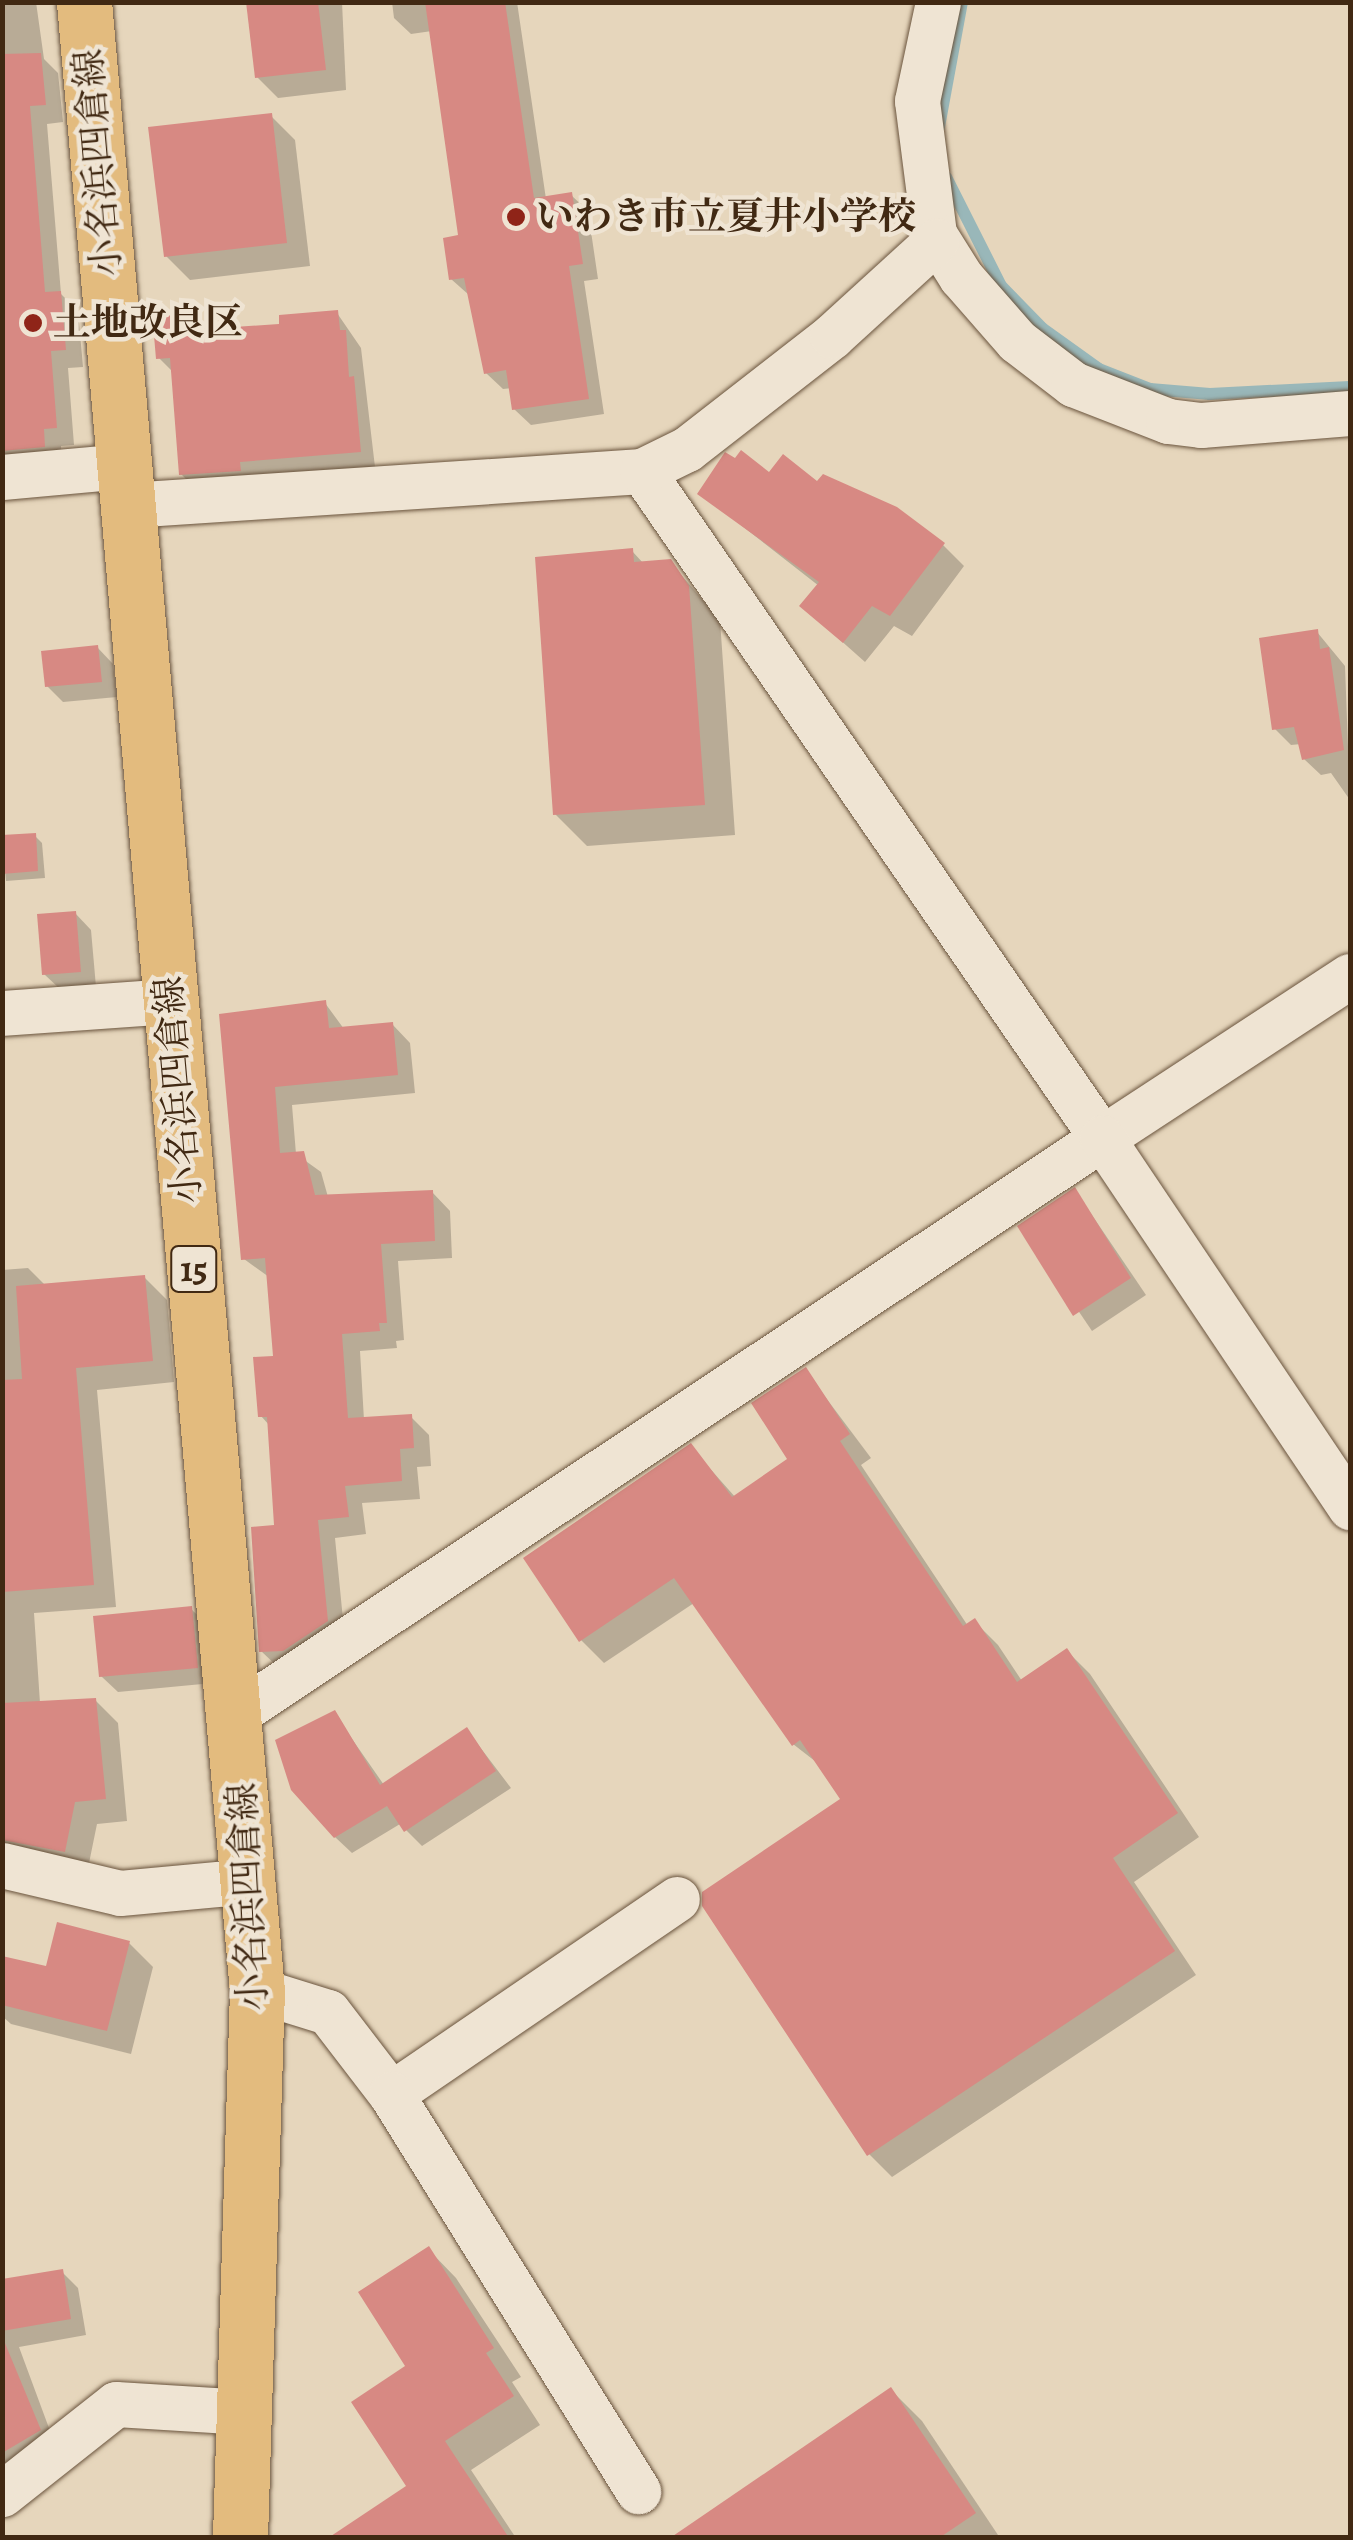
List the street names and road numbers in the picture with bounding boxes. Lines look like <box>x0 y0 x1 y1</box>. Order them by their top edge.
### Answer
street label: 小名浜四倉線 <box>65 47 131 279</box>
street label: 小名浜四倉線 <box>145 974 211 1206</box>
road number: 15 <box>169 1239 219 1299</box>
street label: 小名浜四倉線 <box>219 1782 277 2012</box>

